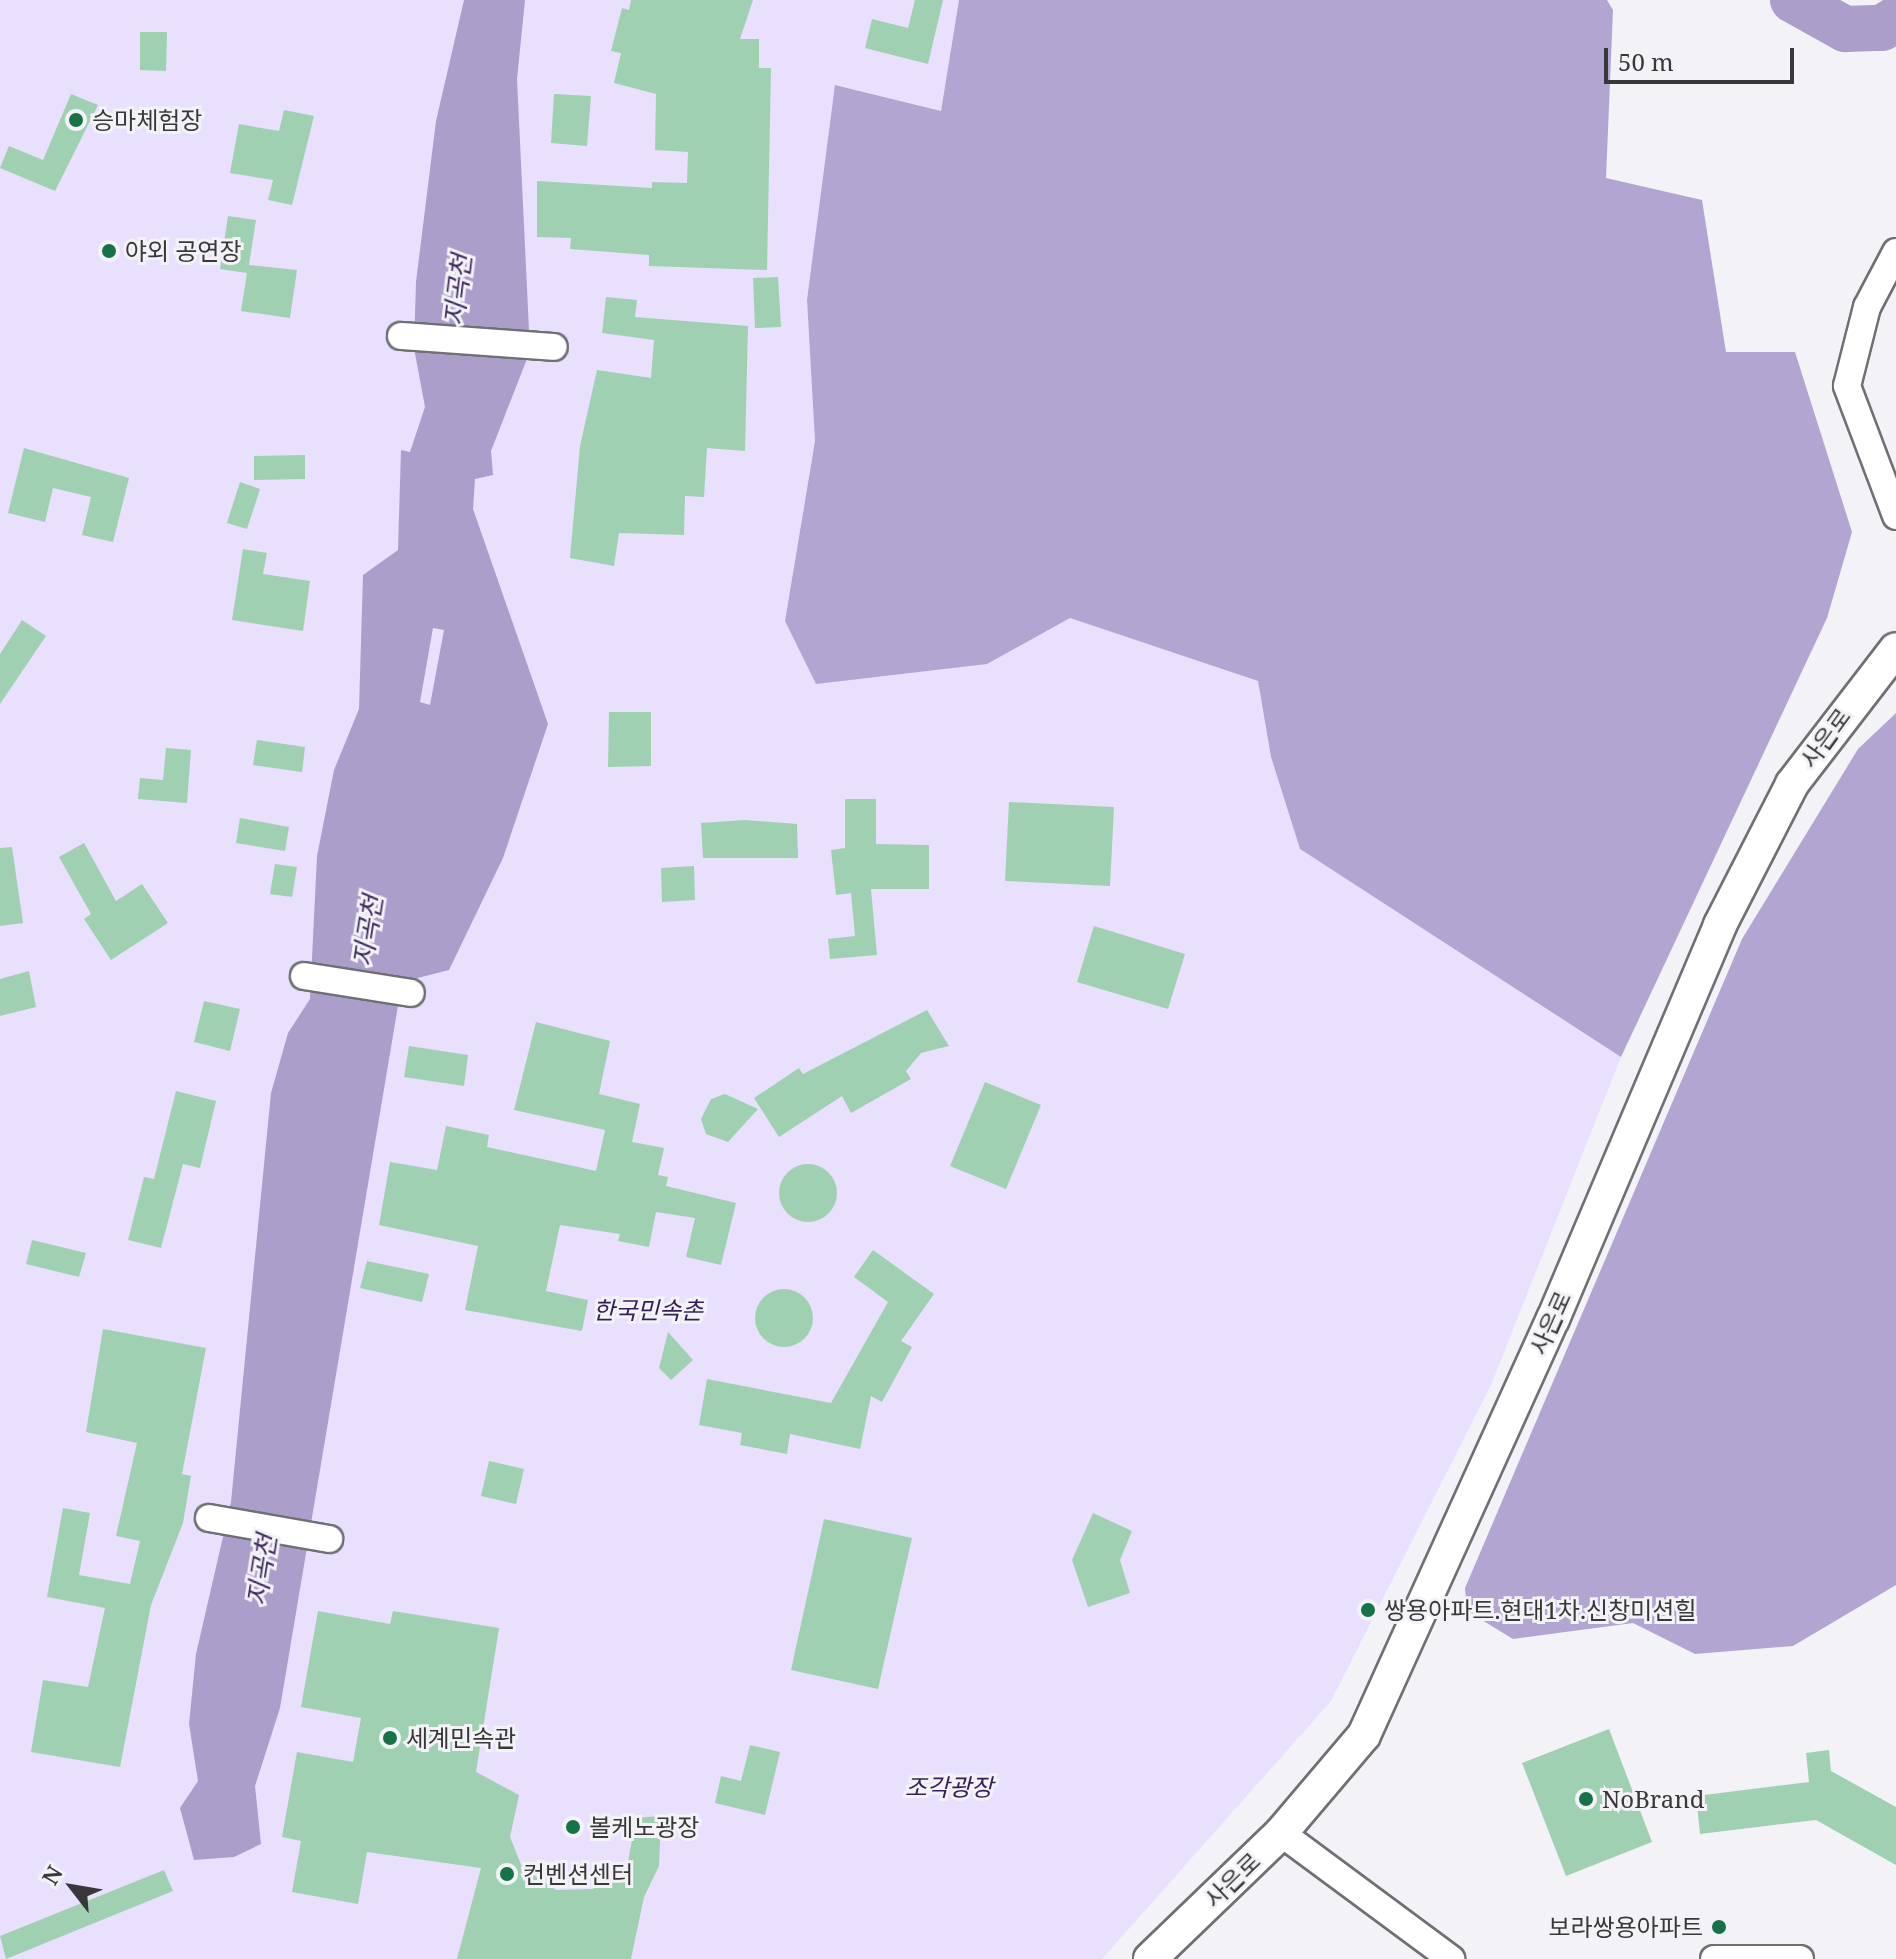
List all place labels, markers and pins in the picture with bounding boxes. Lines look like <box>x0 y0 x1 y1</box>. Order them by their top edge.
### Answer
place label: 승마체험장 <box>92 106 202 134</box>
marker: 승마체험장 <box>67 111 85 129</box>
place label: 야외 공연장 <box>125 237 242 265</box>
marker: 야외 공연장 <box>100 242 118 260</box>
place label: 쌍용아파트.현대1차.신창미션힐 <box>1384 1596 1696 1624</box>
marker: 쌍용아파트.현대1차.신창미션힐 <box>1359 1601 1377 1619</box>
place label: 세계민속관 <box>406 1724 516 1752</box>
marker: 세계민속관 <box>381 1729 399 1747</box>
place label: NoBrand <box>1602 1785 1704 1813</box>
marker: NoBrand <box>1577 1790 1595 1808</box>
place label: 볼케노광장 <box>589 1813 699 1841</box>
marker: 볼케노광장 <box>564 1818 582 1836</box>
place label: 컨벤션센터 <box>523 1860 633 1888</box>
marker: 컨벤션센터 <box>498 1865 516 1883</box>
place label: 보라쌍용아파트 <box>1548 1913 1703 1941</box>
marker: 보라쌍용아파트 <box>1710 1918 1728 1936</box>

